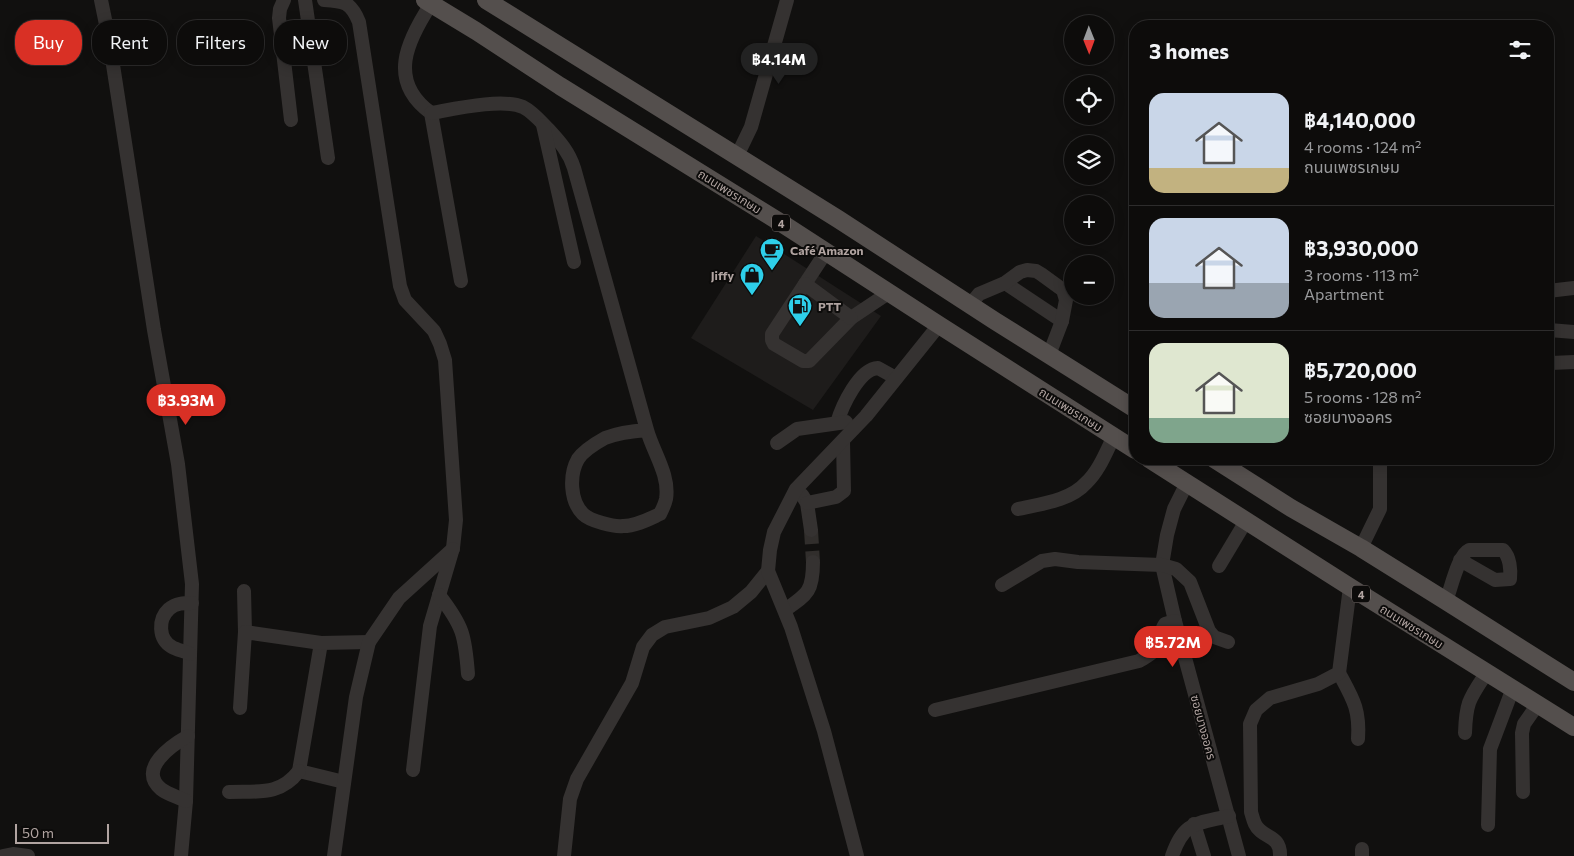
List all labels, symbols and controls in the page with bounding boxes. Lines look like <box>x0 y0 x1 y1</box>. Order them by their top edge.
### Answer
north arrow <box>1064 15 1114 65</box>
map controls <box>1064 15 1114 305</box>
chip: Buy <box>15 20 82 65</box>
chip: Rent <box>92 20 167 65</box>
chip: Filters <box>177 20 264 65</box>
chip: New <box>274 20 347 65</box>
icon: filters <box>1506 36 1534 64</box>
text: 3 homes <box>1149 38 1229 63</box>
pin: ฿4.14M <box>738 42 820 85</box>
text: ฿4.14M <box>752 49 806 68</box>
button: locate <box>1064 75 1114 125</box>
text: ฿4,140,000 <box>1304 107 1416 132</box>
icon: home <box>1189 113 1249 173</box>
button: layers <box>1064 135 1114 185</box>
text: 4 rooms · 124 m² <box>1304 137 1422 156</box>
text: ถนนเพชรเกษม <box>1304 157 1400 176</box>
street label: ถนนเพชรเกษม <box>696 166 764 216</box>
button: + <box>1064 195 1114 245</box>
road number: 4 <box>772 214 790 232</box>
text: ฿3,930,000 <box>1304 235 1419 260</box>
cafe icon: Café Amazon <box>759 237 785 271</box>
icon: home <box>1189 238 1249 298</box>
place label: Café Amazon <box>790 243 864 257</box>
button: − <box>1064 255 1114 305</box>
shop icon: Jiffy <box>739 262 765 296</box>
text: 3 rooms · 113 m² <box>1304 265 1419 284</box>
place label: Jiffy <box>711 268 734 283</box>
text: Apartment <box>1304 284 1384 303</box>
fuel station icon: PTT <box>787 293 813 327</box>
place label: PTT <box>818 299 842 313</box>
text: ฿5,720,000 <box>1304 357 1417 382</box>
icon: home <box>1189 363 1249 423</box>
pin: ฿3.93M <box>145 384 227 426</box>
street label: ถนนเพชรเกษม <box>1037 384 1105 434</box>
text: 5 rooms · 128 m² <box>1304 387 1421 406</box>
text: ฿3.93M <box>158 390 214 409</box>
text: ซอยบางออคร <box>1304 407 1392 426</box>
road number: 4 <box>1352 586 1370 602</box>
street label: ถนนเพชรเกษม <box>1378 601 1446 651</box>
pin: ฿5.72M <box>1132 626 1214 668</box>
text: ฿5.72M <box>1145 632 1201 651</box>
street label: ซอยบางออคร <box>1189 693 1219 761</box>
scale bar <box>15 821 109 844</box>
text: 50 m <box>22 824 54 841</box>

